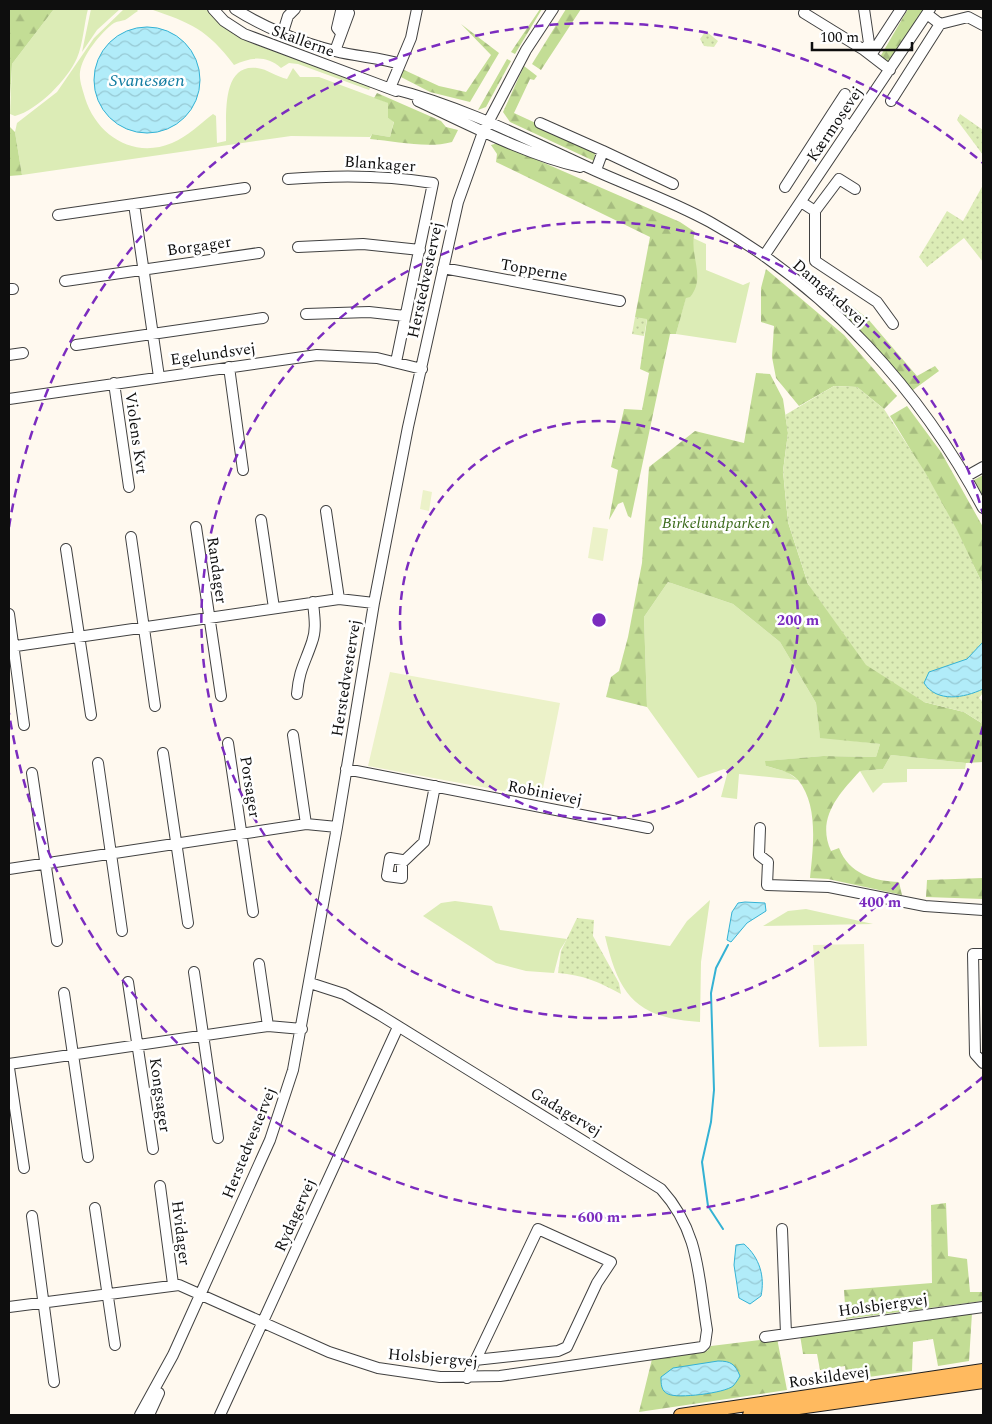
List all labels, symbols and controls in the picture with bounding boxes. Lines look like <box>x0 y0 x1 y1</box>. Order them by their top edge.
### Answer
street label: Skallerne <box>268 19 338 63</box>
scale bar <box>812 20 912 52</box>
text: 100 m <box>820 26 859 49</box>
water label: Svanesøen <box>109 67 185 94</box>
street label: Kærmosevej <box>801 81 869 167</box>
street label: Blankager <box>344 150 416 178</box>
street label: Herstedvestervej <box>401 220 449 340</box>
street label: Borgager <box>165 230 233 262</box>
street label: Topperne <box>498 252 570 288</box>
street label: Damgårdsvej <box>787 253 873 333</box>
street label: Egelundsvej <box>169 336 257 372</box>
street label: Violens Kvt <box>118 390 154 476</box>
park label: Birkelundparken <box>662 511 771 535</box>
street label: Randager <box>200 535 234 605</box>
text: 200 m <box>777 609 820 632</box>
centre of rings <box>590 611 608 629</box>
street label: Herstedvestervej <box>325 618 367 738</box>
street label: Porsager <box>233 754 267 820</box>
street label: Robinievej <box>506 774 584 812</box>
text: 400 m <box>859 891 902 914</box>
street label: Kongsager <box>143 1056 177 1134</box>
street label: Gadagervej <box>526 1081 606 1143</box>
street label: Herstedvestervej <box>216 1084 282 1202</box>
street label: Rydagervej <box>268 1174 322 1256</box>
street label: Hvidager <box>165 1199 197 1267</box>
text: 600 m <box>578 1206 621 1229</box>
street label: Holsbjergvej <box>837 1287 929 1323</box>
street label: Holsbjergvej <box>387 1342 479 1374</box>
street label: Roskildevej <box>787 1359 871 1395</box>

